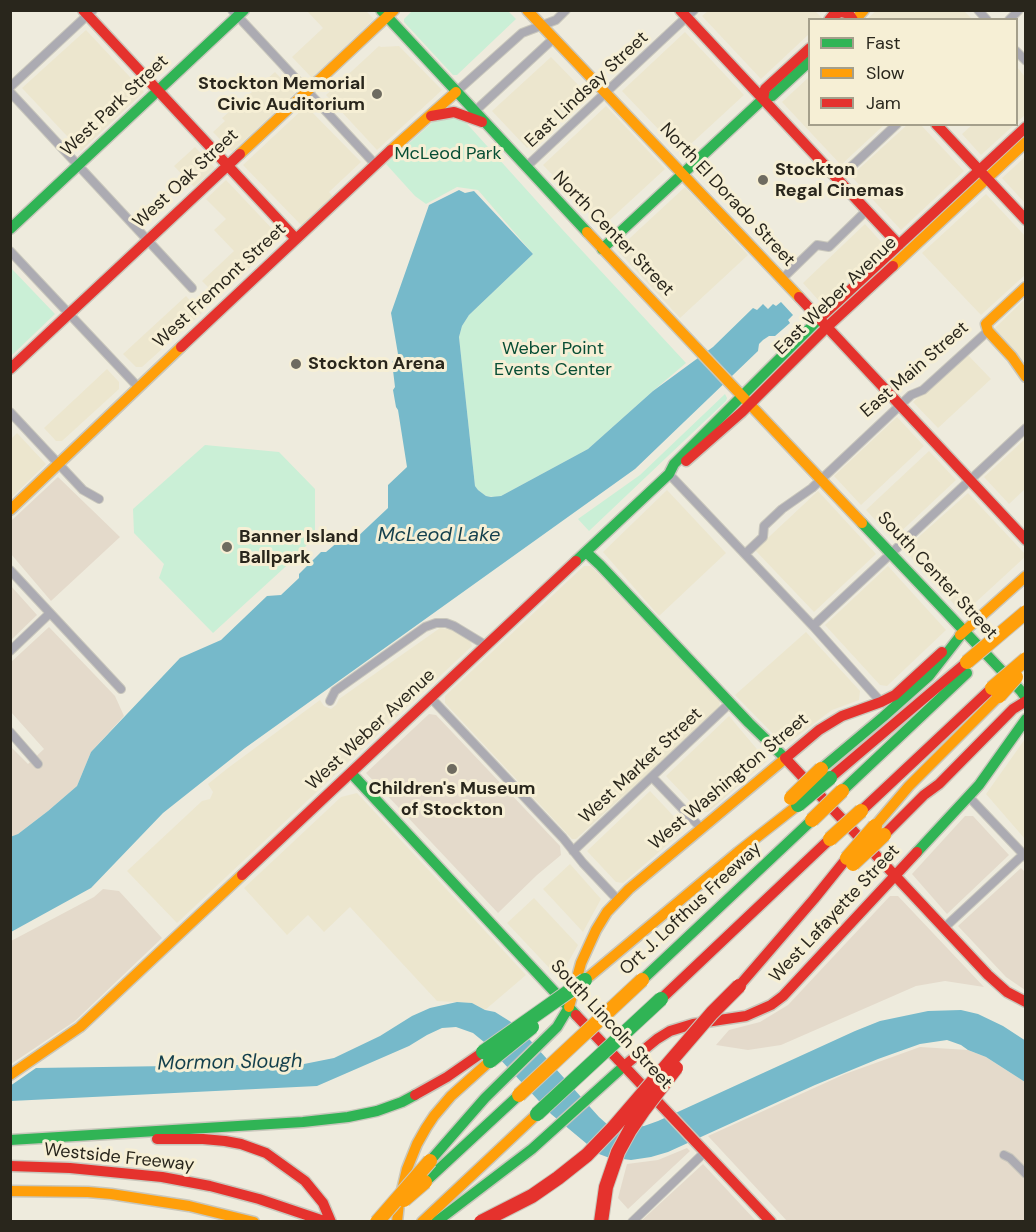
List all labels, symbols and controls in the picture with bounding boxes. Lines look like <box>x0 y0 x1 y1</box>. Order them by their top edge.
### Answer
legend <box>808 18 1018 126</box>
street label: East Lindsay Street <box>521 27 653 153</box>
text: Fast <box>866 31 901 55</box>
street label: West Park Street <box>57 51 173 161</box>
text: Slow <box>866 61 905 85</box>
place label: Stockton Memorial Civic Auditorium <box>198 73 365 116</box>
marker: Stockton Memorial Civic Auditorium <box>370 87 384 101</box>
text: Jam <box>866 91 901 115</box>
street label: North El Dorado Street <box>655 119 799 271</box>
street label: West Oak Street <box>129 125 243 233</box>
park label: McLeod Park <box>394 143 502 165</box>
place label: Stockton Regal Cinemas <box>775 159 904 201</box>
street label: North Center Street <box>548 167 678 301</box>
marker: Stockton Regal Cinemas <box>756 173 770 187</box>
street label: West Fremont Street <box>149 219 291 353</box>
street label: East Weber Avenue <box>770 232 902 360</box>
street label: East Main Street <box>857 317 973 423</box>
park label: Weber Point Events Center <box>494 338 612 380</box>
place label: Stockton Arena <box>308 353 445 375</box>
marker: Stockton Arena <box>289 357 303 371</box>
street label: South Center Street <box>872 508 1002 644</box>
water label: McLeod Lake <box>378 524 500 548</box>
place label: Banner Island Ballpark <box>239 526 358 568</box>
marker: Banner Island Ballpark <box>220 540 234 554</box>
street label: West Weber Avenue <box>302 665 440 795</box>
street label: West Market Street <box>575 704 707 828</box>
street label: West Washington Street <box>645 709 813 855</box>
marker: Children's Museum of Stockton <box>445 762 459 776</box>
place label: Children's Museum of Stockton <box>368 778 536 820</box>
street label: Ort J. Lofthus Freeway <box>616 838 766 980</box>
street label: West Lafayette Street <box>765 841 905 987</box>
street label: South Lincoln Street <box>546 956 676 1094</box>
water label: Mormon Slough <box>157 1050 303 1076</box>
street label: Westside Freeway <box>43 1139 195 1177</box>

